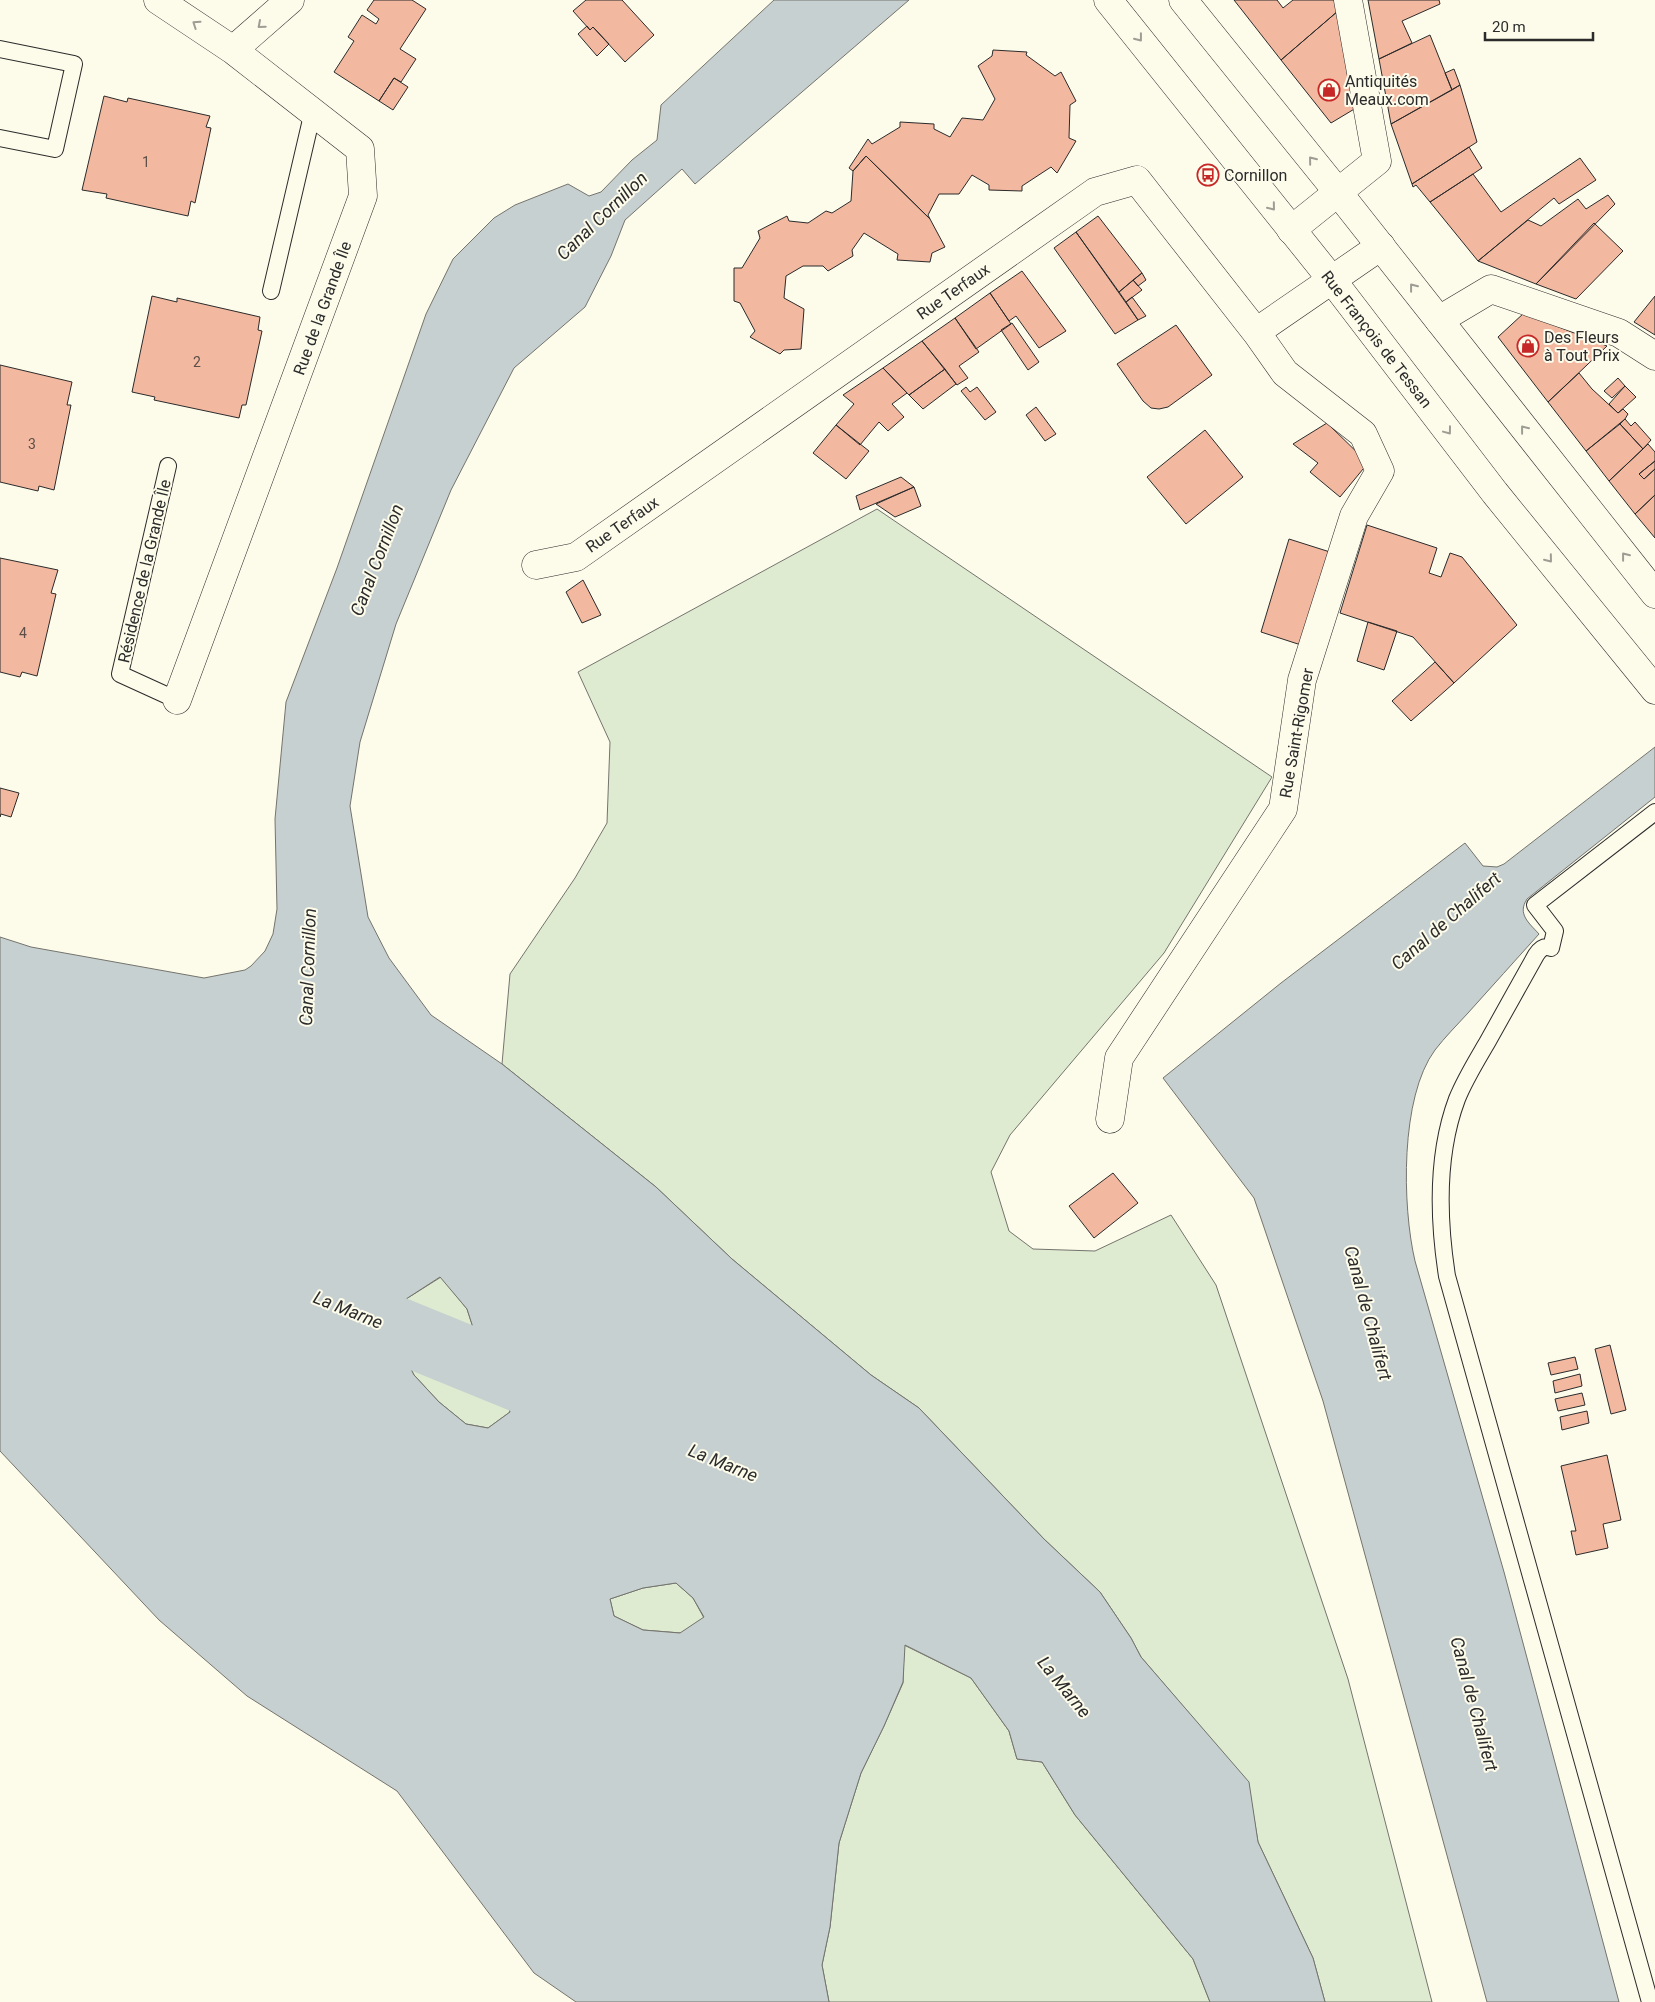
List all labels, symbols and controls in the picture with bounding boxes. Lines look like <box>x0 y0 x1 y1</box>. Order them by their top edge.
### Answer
scale bar <box>1485 10 1592 42</box>
text: 20 m <box>1492 18 1526 36</box>
one-way arrow <box>258 19 267 28</box>
one-way arrow <box>192 21 202 30</box>
one-way arrow <box>1133 32 1141 41</box>
place label: Antiquités Meaux.com <box>1345 72 1429 109</box>
shop icon: Antiquités Meaux.com <box>1317 78 1341 102</box>
house number: 1 <box>142 154 150 170</box>
one-way arrow <box>1309 157 1317 166</box>
bus stop icon: Cornillon <box>1196 163 1220 187</box>
place label: Cornillon <box>1224 166 1287 185</box>
water label: Canal Cornillon <box>552 167 651 264</box>
one-way arrow <box>1267 201 1276 210</box>
street label: Rue de la Grande Île <box>289 239 355 378</box>
street label: Rue Terfaux <box>913 259 993 323</box>
street label: Rue François de Tessan <box>1317 267 1436 412</box>
one-way arrow <box>1410 284 1418 293</box>
place label: Des Fleurs à Tout Prix <box>1544 328 1620 365</box>
shop icon: Des Fleurs à Tout Prix <box>1516 334 1540 358</box>
house number: 2 <box>193 354 201 370</box>
one-way arrow <box>1442 425 1451 435</box>
one-way arrow <box>1521 425 1530 434</box>
house number: 3 <box>28 436 36 452</box>
street label: Résidence de la Grande Île <box>114 478 175 665</box>
street label: Rue Terfaux <box>582 492 662 556</box>
water label: Canal Cornillon <box>346 501 407 619</box>
one-way arrow <box>1543 553 1552 562</box>
one-way arrow <box>1622 553 1630 562</box>
house number: 4 <box>19 625 27 641</box>
street label: Rue Saint-Rigomer <box>1276 666 1317 799</box>
water label: Canal de Chalifert <box>1387 867 1505 974</box>
water label: Canal Cornillon <box>295 908 320 1026</box>
water label: Canal de Chalifert <box>1340 1243 1397 1383</box>
water label: La Marne <box>310 1286 386 1333</box>
water label: La Marne <box>685 1439 761 1486</box>
water label: Canal de Chalifert <box>1446 1634 1503 1774</box>
water label: La Marne <box>1033 1652 1095 1722</box>

